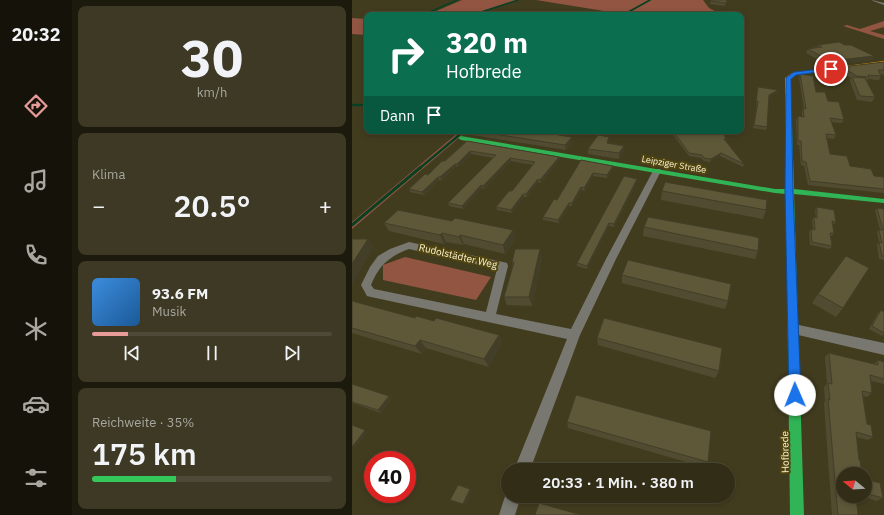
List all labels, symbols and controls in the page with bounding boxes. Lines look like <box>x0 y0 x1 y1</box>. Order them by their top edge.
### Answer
text: 20:32 <box>11 23 61 46</box>
text: 30 <box>181 24 243 91</box>
text: 320 m <box>446 24 528 61</box>
icon: right <box>380 28 432 80</box>
pin <box>814 52 848 86</box>
icon: arrive <box>820 58 842 80</box>
text: Hofbrede <box>446 60 522 83</box>
text: km/h <box>197 84 227 101</box>
icon: directions <box>22 92 50 120</box>
icon: arrive <box>423 104 445 126</box>
text: Dann <box>380 106 415 125</box>
street label: Leipziger Straße <box>641 153 707 175</box>
text: Klima <box>92 166 125 183</box>
icon: music <box>22 167 50 195</box>
text: 20.5° <box>173 186 251 225</box>
text: − <box>92 191 105 220</box>
text: + <box>319 191 332 220</box>
icon: phone <box>22 241 50 269</box>
street label: Rudolstädter Weg <box>417 241 499 272</box>
text: 93.6 FM <box>152 284 208 303</box>
text: Musik <box>152 303 186 320</box>
icon: climate <box>22 315 50 343</box>
icon: previous <box>121 342 143 364</box>
icon: pause <box>201 342 223 364</box>
icon: next <box>281 342 303 364</box>
position arrow <box>774 374 816 416</box>
icon: car <box>22 390 50 418</box>
text: Reichweite · 35% <box>92 414 194 431</box>
street label: Hofbrede <box>778 430 792 473</box>
text: 175 km <box>92 434 197 473</box>
speed limit sign: 40 <box>364 451 416 503</box>
icon: filters <box>22 464 50 492</box>
north arrow <box>836 467 872 503</box>
map controls <box>836 467 872 503</box>
text: 20:33 · 1 Min. · 380 m <box>542 473 694 492</box>

